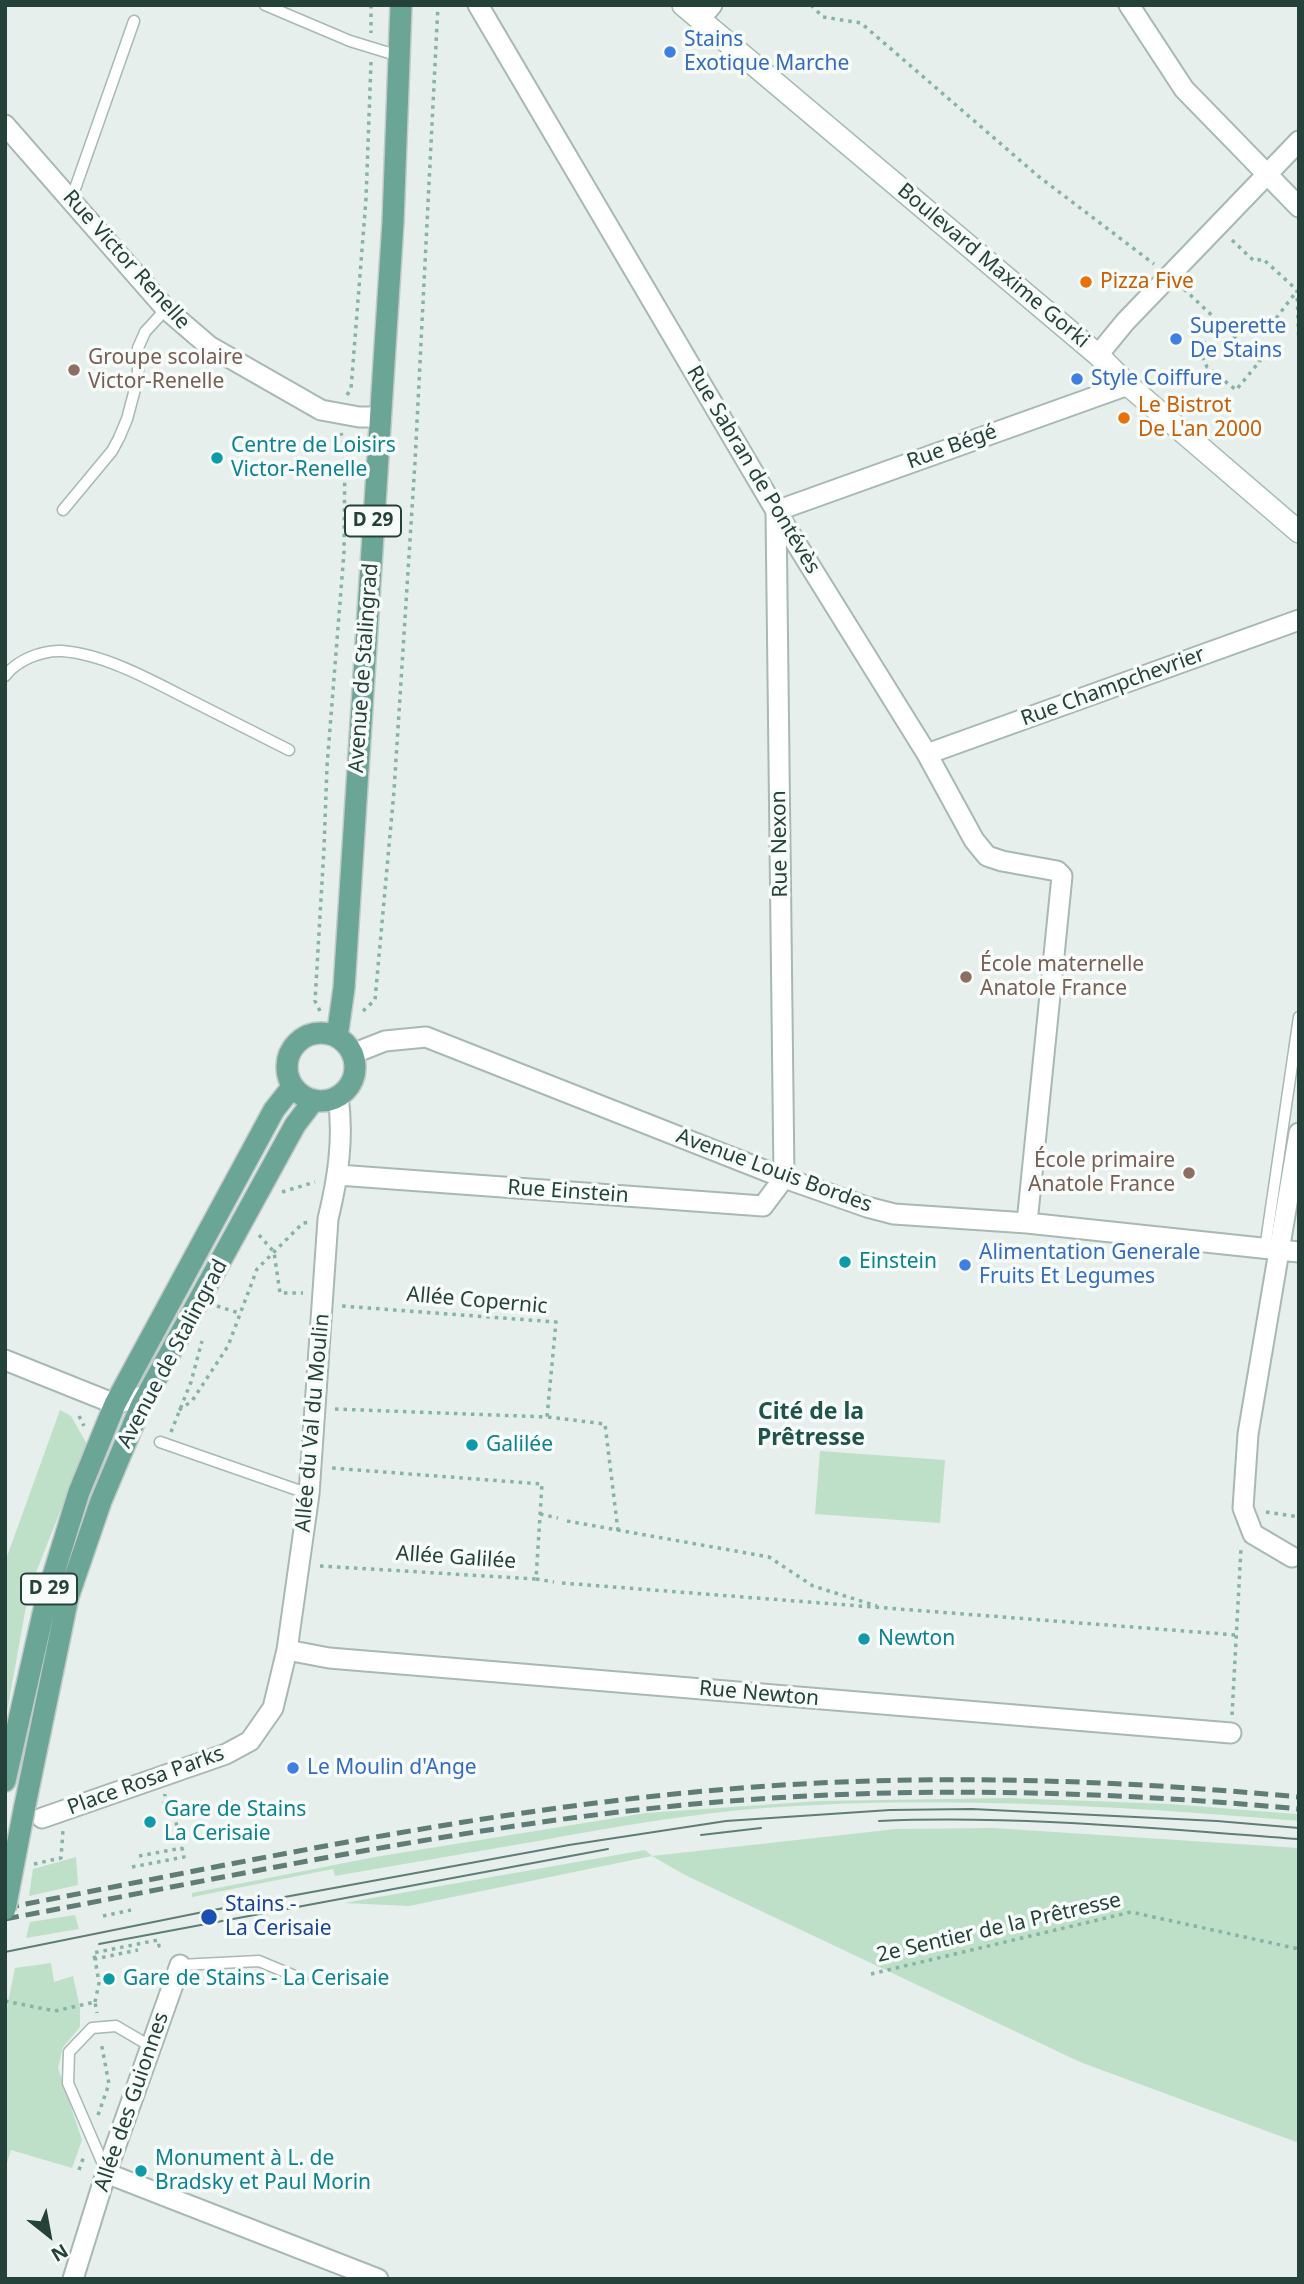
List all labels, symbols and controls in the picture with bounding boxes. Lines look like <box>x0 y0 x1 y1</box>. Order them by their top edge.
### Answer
place label: Stains Exotique Marche <box>684 27 849 77</box>
marker: Stains Exotique Marche <box>662 44 678 60</box>
street label: Boulevard Maxime Gorki <box>892 178 1094 354</box>
street label: Rue Victor Renelle <box>57 185 195 335</box>
place label: Pizza Five <box>1100 269 1194 295</box>
marker: Pizza Five <box>1078 274 1094 290</box>
place label: Superette De Stains <box>1190 314 1286 364</box>
marker: Superette De Stains <box>1168 331 1184 347</box>
place label: Groupe scolaire Victor-Renelle <box>88 345 243 395</box>
street label: Rue Sabran de Pontévès <box>681 361 825 579</box>
marker: Groupe scolaire Victor-Renelle <box>66 362 82 378</box>
place label: Style Coiffure <box>1091 366 1222 392</box>
marker: Style Coiffure <box>1069 371 1085 387</box>
place label: Le Bistrot De L'an 2000 <box>1138 393 1262 443</box>
marker: Le Bistrot De L'an 2000 <box>1116 410 1132 426</box>
street label: Rue Bégé <box>904 419 1000 475</box>
place label: Centre de Loisirs Victor-Renelle <box>231 433 396 483</box>
marker: Centre de Loisirs Victor-Renelle <box>209 450 225 466</box>
road number: D 29 <box>345 506 401 536</box>
street label: Avenue de Stalingrad <box>344 562 384 774</box>
street label: Rue Champchevrier <box>1018 642 1208 732</box>
street label: Rue Nexon <box>766 790 794 898</box>
place label: École maternelle Anatole France <box>980 952 1144 1002</box>
marker: École maternelle Anatole France <box>958 969 974 985</box>
street label: Avenue Louis Bordes <box>673 1124 875 1218</box>
place label: École primaire Anatole France <box>1028 1148 1175 1198</box>
marker: École primaire Anatole France <box>1181 1165 1197 1181</box>
street label: Rue Einstein <box>507 1175 629 1209</box>
place label: Alimentation Generale Fruits Et Legumes <box>979 1240 1200 1290</box>
place label: Einstein <box>859 1249 937 1275</box>
marker: Einstein <box>837 1254 853 1270</box>
street label: Avenue de Stalingrad <box>113 1255 233 1453</box>
marker: Alimentation Generale Fruits Et Legumes <box>957 1257 973 1273</box>
street label: Allée Copernic <box>406 1282 548 1320</box>
street label: Allée du Val du Moulin <box>291 1313 335 1533</box>
district label: Cité de la Prêtresse <box>757 1398 865 1452</box>
place label: Galilée <box>486 1432 553 1458</box>
marker: Galilée <box>464 1437 480 1453</box>
street label: Allée Galilée <box>395 1541 517 1575</box>
road number: D 29 <box>21 1574 77 1604</box>
place label: Newton <box>878 1626 955 1652</box>
marker: Newton <box>856 1631 872 1647</box>
street label: Rue Newton <box>698 1676 820 1712</box>
street label: Place Rosa Parks <box>64 1741 228 1821</box>
place label: Le Moulin d'Ange <box>307 1755 477 1781</box>
marker: Le Moulin d'Ange <box>285 1760 301 1776</box>
place label: Gare de Stains La Cerisaie <box>164 1797 306 1847</box>
marker: Gare de Stains La Cerisaie <box>142 1814 158 1830</box>
street label: 2e Sentier de la Prêtresse <box>874 1888 1124 1968</box>
place label: Stains - La Cerisaie <box>225 1892 332 1942</box>
marker: Stains - La Cerisaie <box>199 1907 219 1927</box>
place label: Gare de Stains - La Cerisaie <box>123 1966 389 1992</box>
marker: Gare de Stains - La Cerisaie <box>101 1971 117 1987</box>
street label: Allée des Guionnes <box>89 2009 175 2195</box>
place label: Monument à L. de Bradsky et Paul Morin <box>155 2146 371 2196</box>
marker: Monument à L. de Bradsky et Paul Morin <box>133 2163 149 2179</box>
north arrow <box>14 2200 84 2270</box>
text: N <box>47 2238 73 2268</box>

